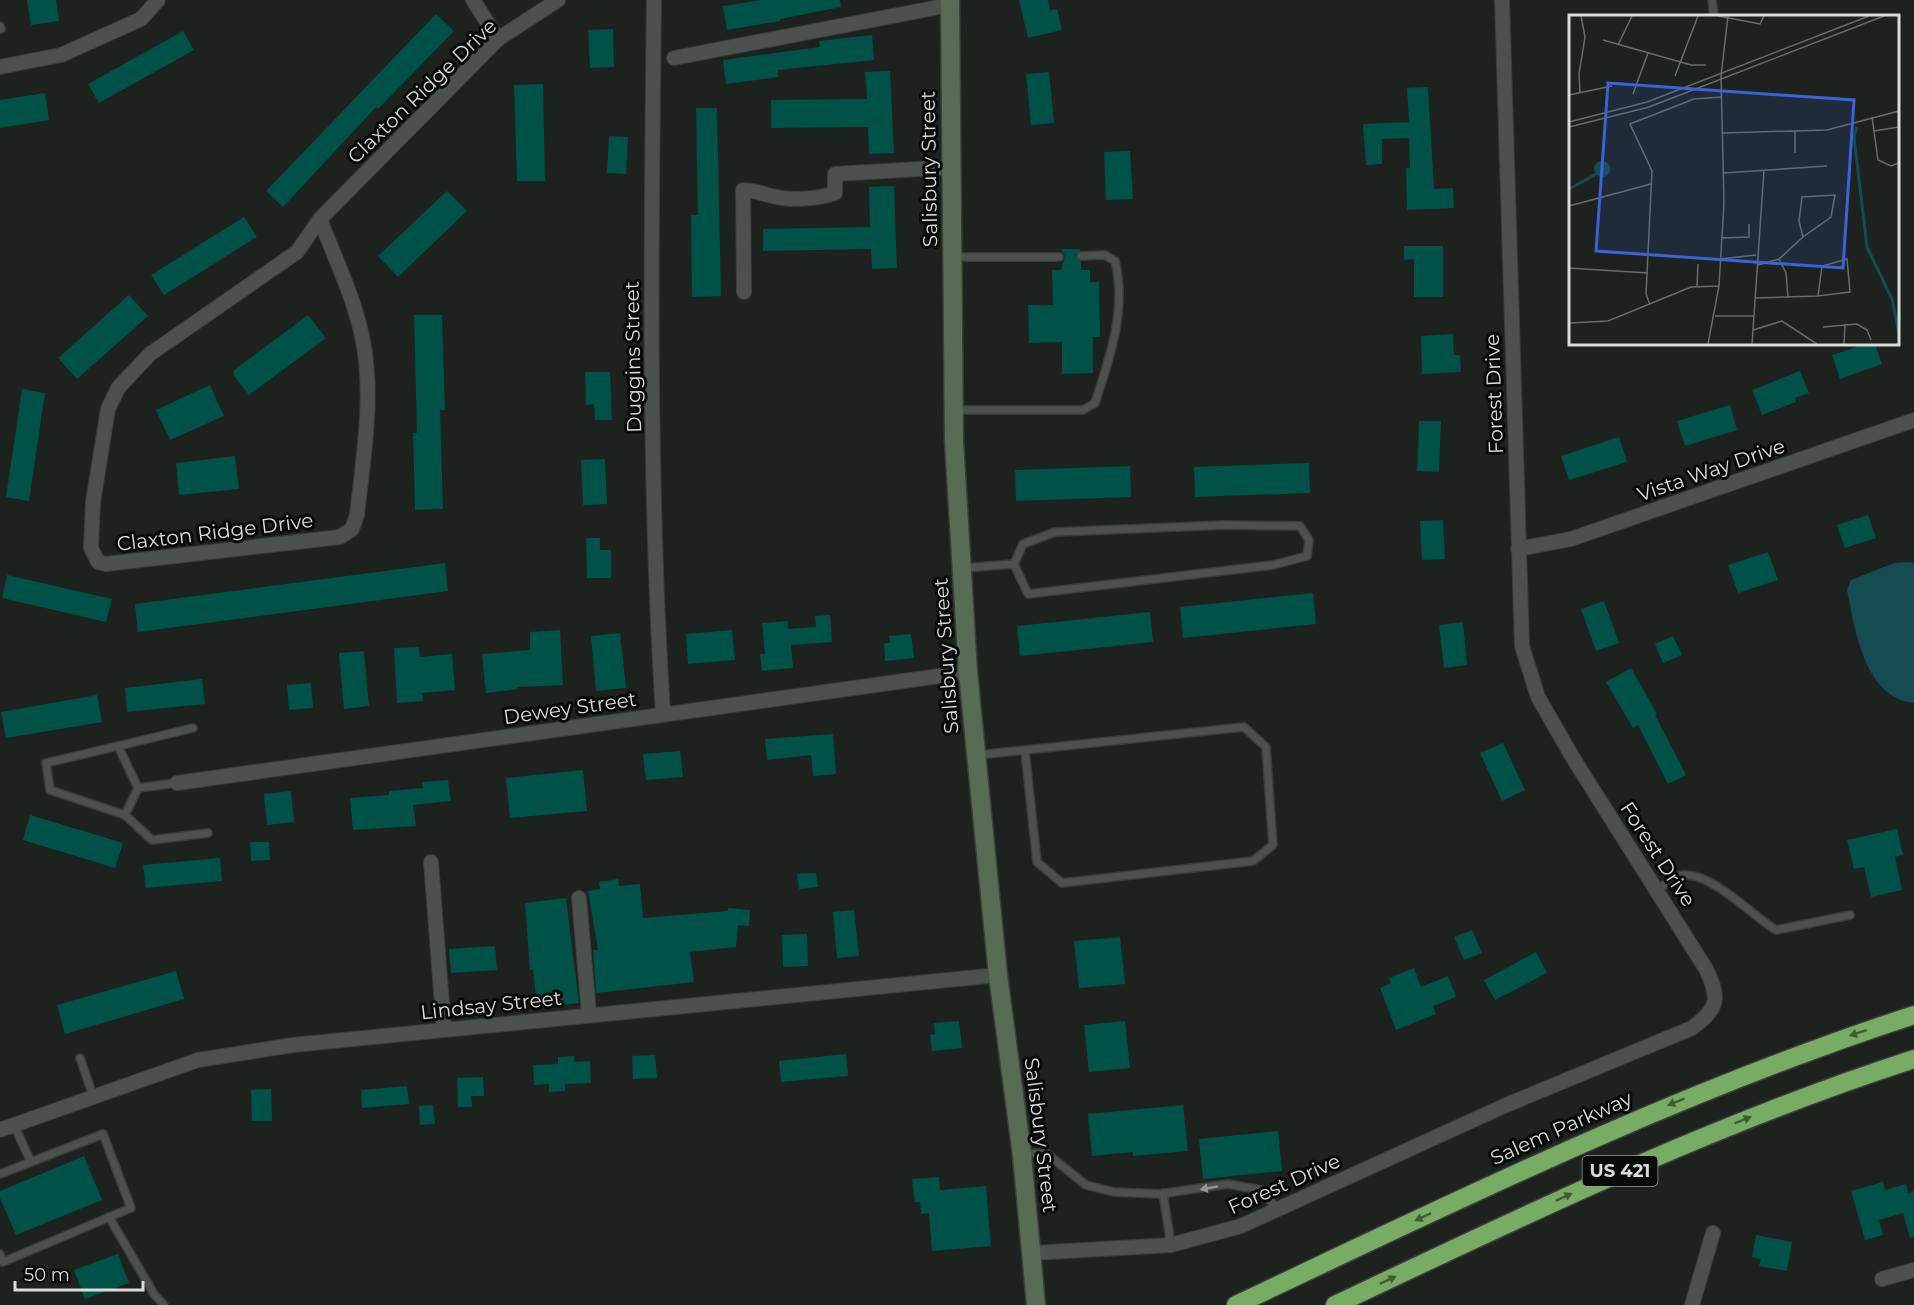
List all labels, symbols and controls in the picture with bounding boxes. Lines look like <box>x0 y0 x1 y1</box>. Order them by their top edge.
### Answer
street label: Claxton Ridge Drive <box>342 14 502 168</box>
inset map <box>1569 15 1899 345</box>
street label: Salisbury Street <box>916 91 942 247</box>
street label: Duggins Street <box>620 281 646 433</box>
street label: Forest Drive <box>1480 334 1508 454</box>
street label: Vista Way Drive <box>1634 434 1788 506</box>
street label: Claxton Ridge Drive <box>115 508 315 556</box>
street label: Salisbury Street <box>929 577 963 735</box>
street label: Dewey Street <box>502 687 638 729</box>
street label: Forest Drive <box>1615 797 1701 911</box>
street label: Lindsay Street <box>419 986 563 1024</box>
one-way arrow <box>1849 1029 1867 1038</box>
street label: Salisbury Street <box>1020 1056 1062 1214</box>
street label: Salem Parkway <box>1486 1086 1636 1170</box>
one-way arrow <box>1667 1098 1685 1107</box>
one-way arrow <box>1734 1115 1752 1124</box>
street label: Forest Drive <box>1224 1149 1344 1219</box>
road number: US 421 <box>1582 1156 1658 1186</box>
one-way arrow <box>1199 1183 1218 1192</box>
one-way arrow <box>1556 1192 1574 1202</box>
one-way arrow <box>1415 1212 1432 1221</box>
scale bar <box>15 1254 142 1292</box>
text: 50 m <box>24 1264 70 1286</box>
one-way arrow <box>1379 1276 1396 1285</box>

